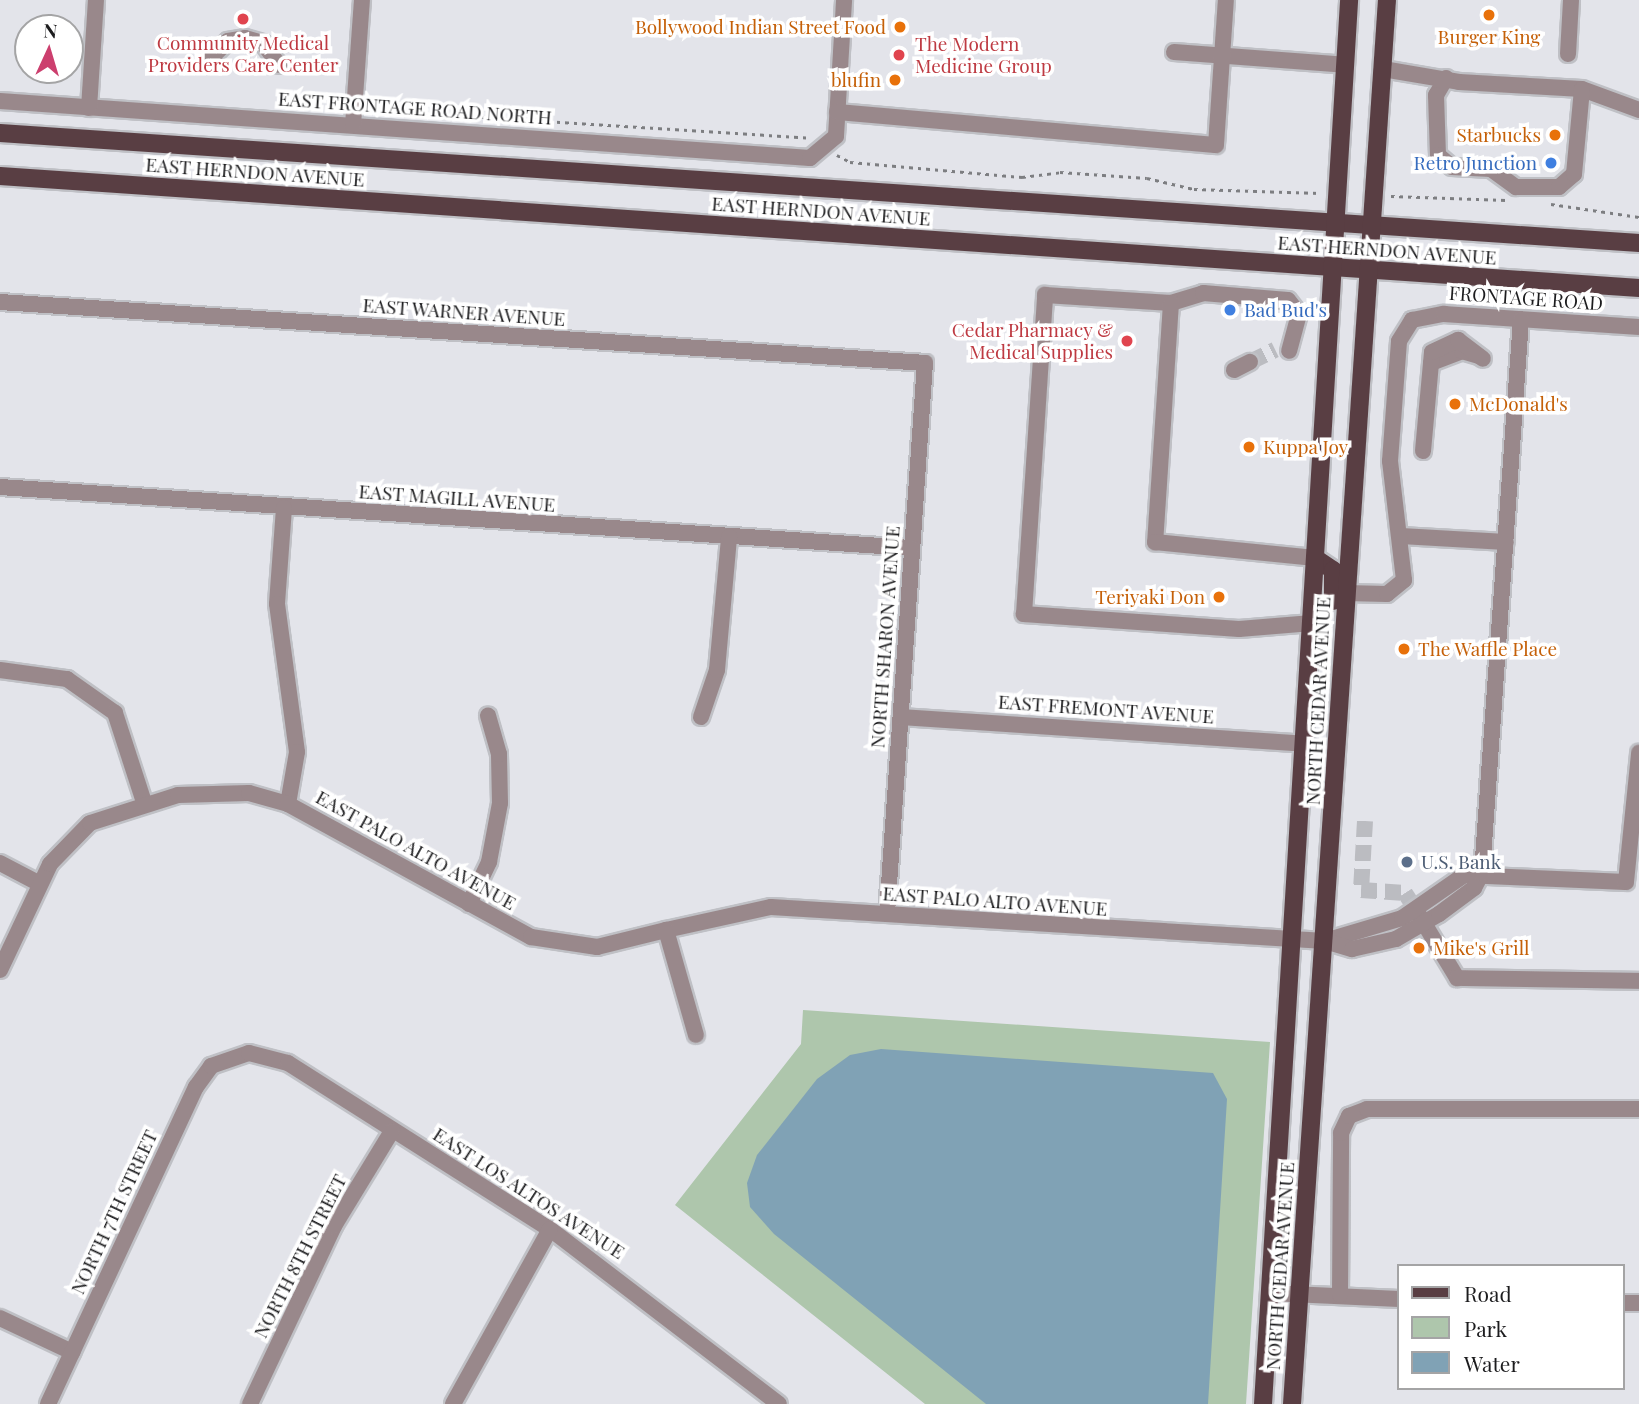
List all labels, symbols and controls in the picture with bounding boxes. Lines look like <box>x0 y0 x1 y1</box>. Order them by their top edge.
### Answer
marker: Burger King <box>1481 7 1497 23</box>
marker: Community Medical Providers Care Center <box>233 9 253 29</box>
north arrow <box>14 14 84 84</box>
place label: Bollywood Indian Street Food <box>635 16 886 38</box>
text: N <box>43 17 58 43</box>
marker: Bollywood Indian Street Food <box>892 19 908 35</box>
place label: Burger King <box>1437 26 1541 48</box>
place label: Community Medical Providers Care Center <box>148 32 338 76</box>
place label: The Modern Medicine Group <box>915 33 1052 77</box>
marker: The Modern Medicine Group <box>889 45 909 65</box>
place label: blufin <box>831 69 881 91</box>
marker: blufin <box>887 72 903 88</box>
street label: EAST FRONTAGE ROAD NORTH <box>277 87 553 129</box>
place label: Starbucks <box>1457 124 1541 146</box>
marker: Starbucks <box>1547 127 1563 143</box>
place label: Retro Junction <box>1414 152 1537 174</box>
street label: EAST HERNDON AVENUE <box>144 153 366 191</box>
marker: Retro Junction <box>1543 155 1559 171</box>
street label: EAST HERNDON AVENUE <box>710 192 932 230</box>
street label: EAST HERNDON AVENUE <box>1276 231 1498 269</box>
street label: FRONTAGE ROAD <box>1448 281 1604 315</box>
street label: EAST WARNER AVENUE <box>361 293 567 331</box>
place label: Bad Bud's <box>1244 299 1327 321</box>
marker: Bad Bud's <box>1222 302 1238 318</box>
place label: Cedar Pharmacy & Medical Supplies <box>951 319 1113 363</box>
marker: Cedar Pharmacy & Medical Supplies <box>1119 333 1135 349</box>
place label: McDonald's <box>1469 393 1568 415</box>
marker: McDonald's <box>1447 396 1463 412</box>
place label: Kuppa Joy <box>1263 436 1348 458</box>
marker: Kuppa Joy <box>1241 439 1257 455</box>
street label: EAST MAGILL AVENUE <box>357 480 557 516</box>
street label: NORTH SHARON AVENUE <box>866 525 904 749</box>
place label: Teriyaki Don <box>1095 586 1205 608</box>
marker: Teriyaki Don <box>1211 589 1227 605</box>
street label: NORTH CEDAR AVENUE <box>1301 596 1335 806</box>
place label: The Waffle Place <box>1418 638 1558 660</box>
marker: The Waffle Place <box>1396 641 1412 657</box>
street label: EAST FREMONT AVENUE <box>997 690 1215 728</box>
street label: EAST PALO ALTO AVENUE <box>311 785 521 915</box>
place label: U.S. Bank <box>1421 851 1501 873</box>
marker: U.S. Bank <box>1399 854 1415 870</box>
street label: EAST PALO ALTO AVENUE <box>881 882 1109 920</box>
place label: Mike's Grill <box>1433 937 1530 959</box>
marker: Mike's Grill <box>1411 940 1427 956</box>
street label: EAST LOS ALTOS AVENUE <box>428 1122 630 1264</box>
street label: NORTH 7TH STREET <box>66 1126 162 1298</box>
street label: NORTH CEDAR AVENUE <box>1261 1161 1299 1371</box>
street label: NORTH 8TH STREET <box>249 1170 351 1342</box>
legend <box>1398 1264 1625 1390</box>
text: Road <box>1464 1279 1512 1307</box>
text: Park <box>1464 1314 1507 1342</box>
text: Water <box>1464 1349 1520 1377</box>

